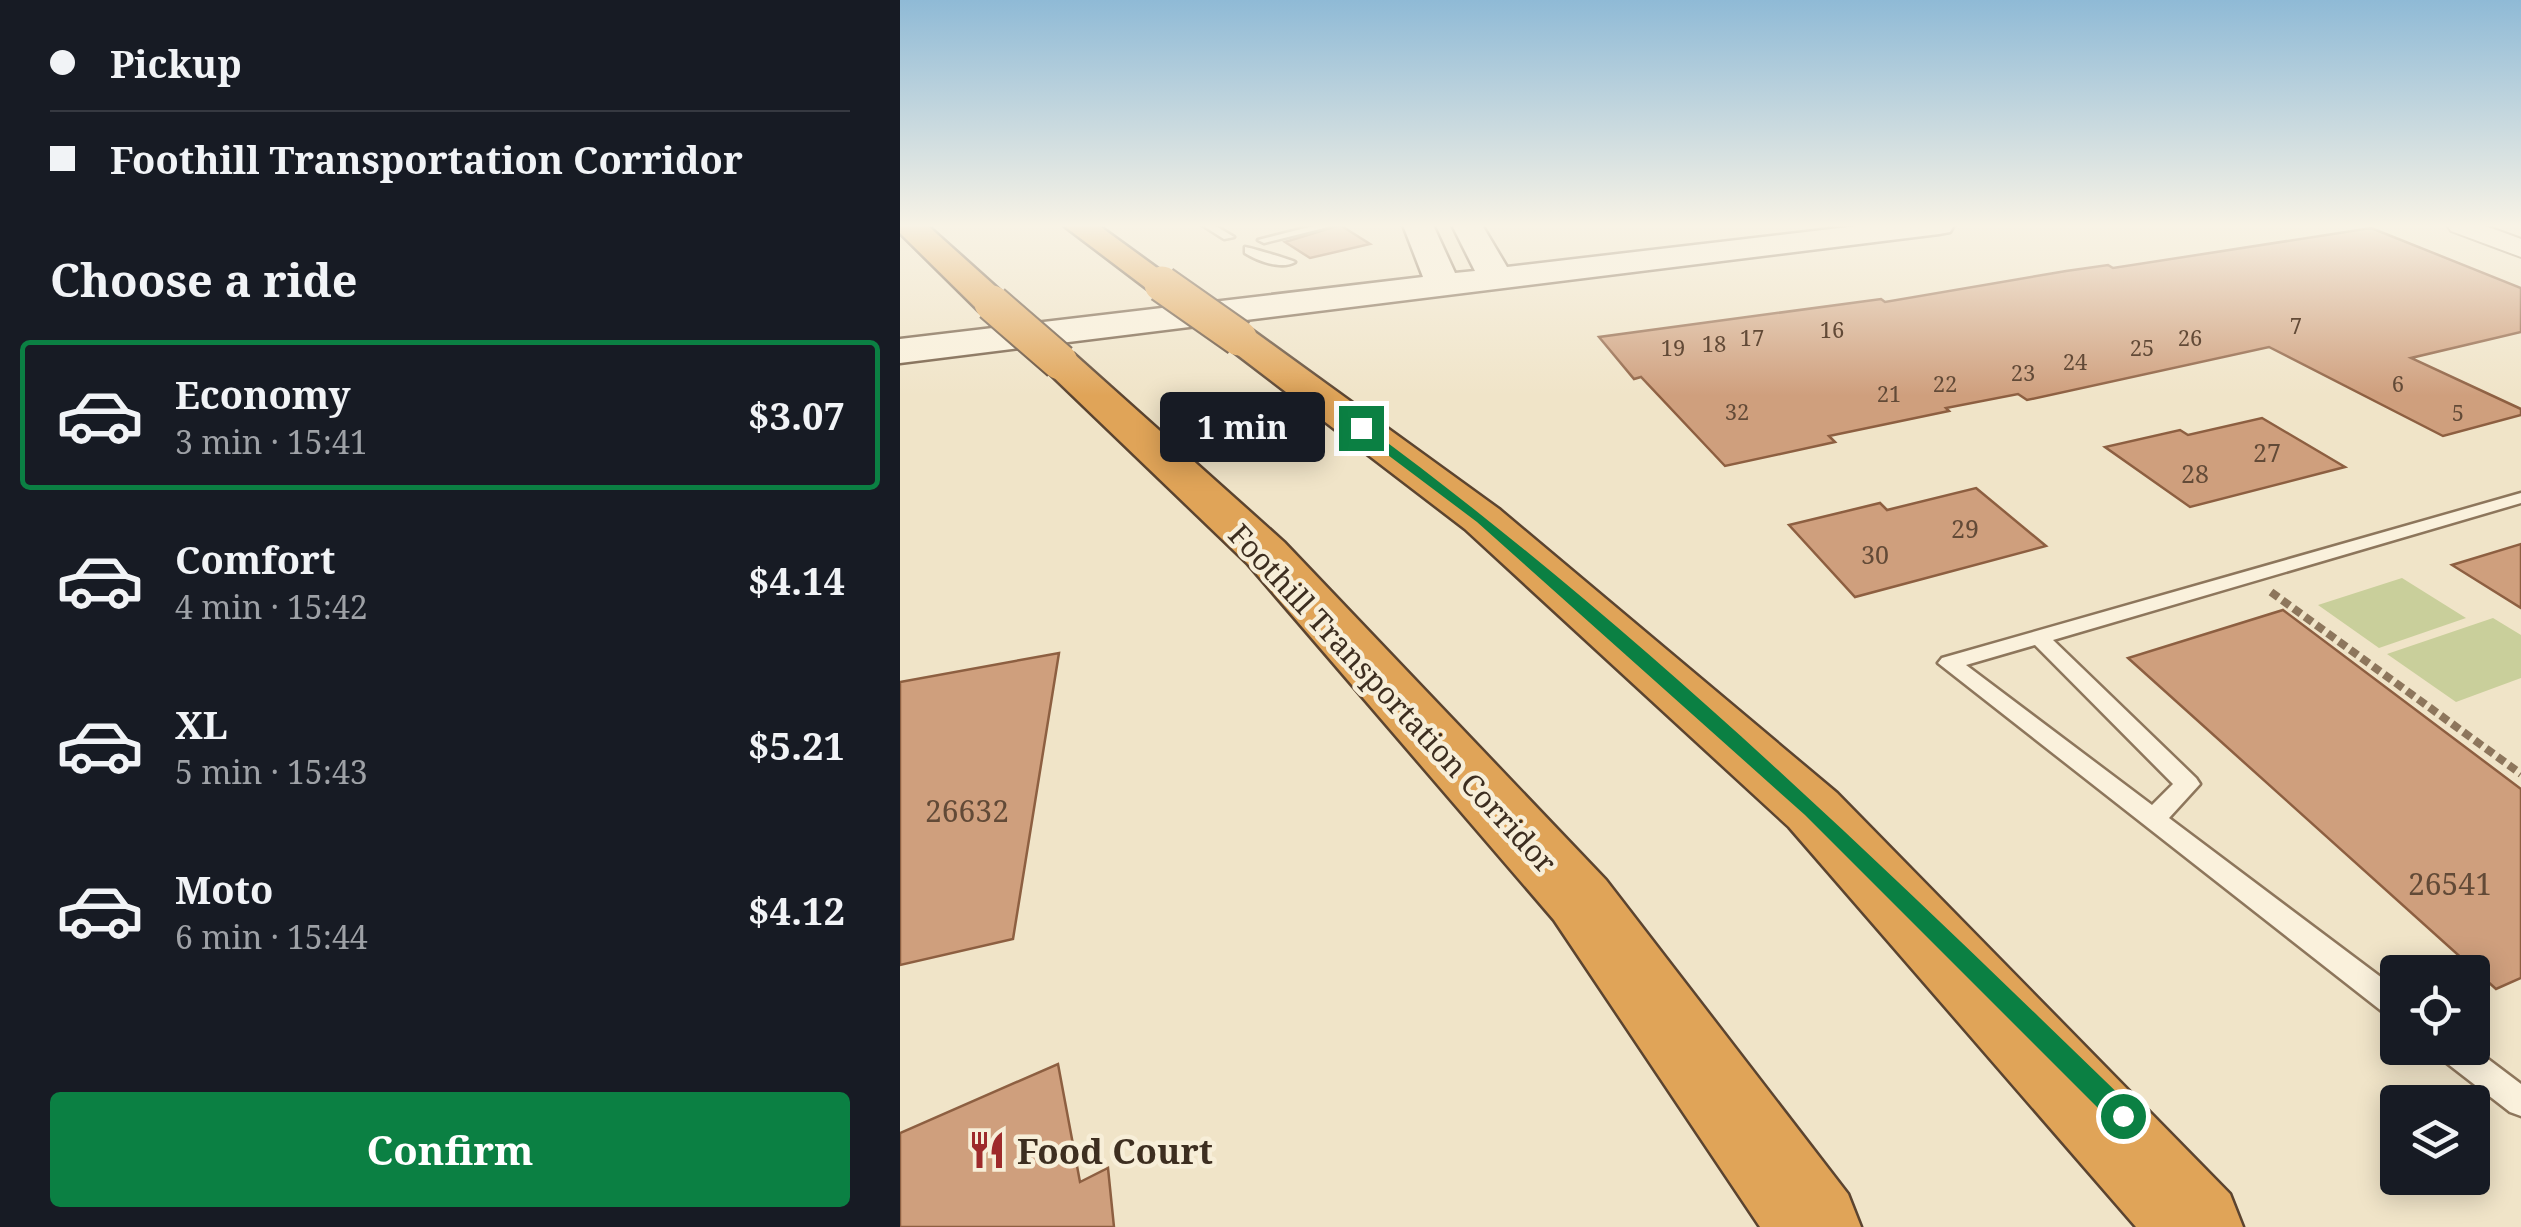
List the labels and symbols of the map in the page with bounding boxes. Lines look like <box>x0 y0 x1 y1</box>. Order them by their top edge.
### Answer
house number: 7 <box>2290 310 2302 340</box>
house number: 16 <box>1820 314 1844 344</box>
house number: 17 <box>1740 322 1764 352</box>
house number: 26 <box>2178 322 2202 352</box>
house number: 18 <box>1702 328 1726 358</box>
house number: 19 <box>1661 332 1685 362</box>
house number: 25 <box>2130 332 2154 362</box>
house number: 24 <box>2063 346 2087 376</box>
house number: 23 <box>2011 357 2035 387</box>
house number: 22 <box>1933 368 1957 398</box>
house number: 6 <box>2392 368 2404 398</box>
house number: 21 <box>1877 378 1901 408</box>
callout: 1 min <box>1161 393 1326 463</box>
house number: 32 <box>1725 396 1749 426</box>
house number: 5 <box>2452 397 2464 427</box>
route end <box>1339 406 1384 451</box>
house number: 27 <box>2253 435 2281 469</box>
house number: 28 <box>2181 456 2209 490</box>
house number: 29 <box>1951 511 1979 545</box>
street label: Foothill Transportation Corridor <box>1220 514 1566 882</box>
house number: 30 <box>1861 537 1889 571</box>
house number: 26632 <box>925 790 1009 831</box>
house number: 26541 <box>2408 863 2492 904</box>
route start <box>2101 1094 2146 1139</box>
place label: Food Court <box>1017 1127 1213 1174</box>
restaurant icon: Food Court <box>966 1129 1008 1171</box>

